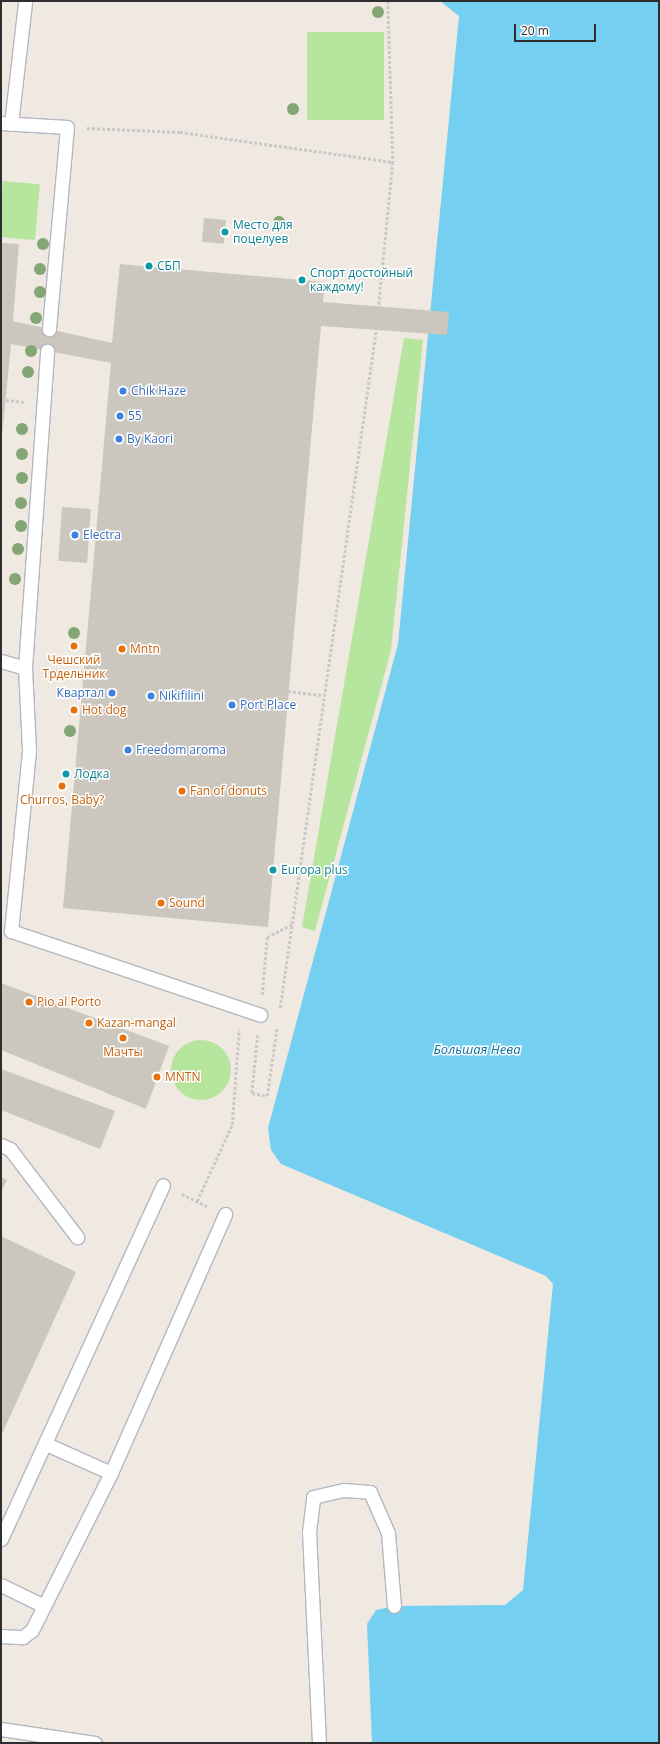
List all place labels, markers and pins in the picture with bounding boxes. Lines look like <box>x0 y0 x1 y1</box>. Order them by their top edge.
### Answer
place label: Место для поцелуев <box>233 218 293 246</box>
marker: Место для поцелуев <box>220 227 230 237</box>
place label: СБП <box>157 259 181 273</box>
marker: СБП <box>144 261 154 271</box>
place label: Спорт достойный каждому! <box>310 266 413 294</box>
marker: Спорт достойный каждому! <box>297 275 307 285</box>
place label: Chik Haze <box>131 384 186 398</box>
marker: Chik Haze <box>118 386 128 396</box>
place label: 55 <box>128 409 142 423</box>
marker: 55 <box>115 411 125 421</box>
place label: By Kaori <box>127 432 173 446</box>
marker: By Kaori <box>114 434 124 444</box>
place label: Electra <box>83 528 121 542</box>
marker: Electra <box>70 530 80 540</box>
marker: Чешский Трдельник <box>69 641 79 651</box>
place label: Mntn <box>130 642 160 656</box>
marker: Mntn <box>117 644 127 654</box>
place label: Чешский Трдельник <box>43 653 105 681</box>
place label: Квартал <box>57 686 104 700</box>
marker: Квартал <box>107 688 117 698</box>
place label: Nikifilini <box>159 689 204 703</box>
marker: Nikifilini <box>146 691 156 701</box>
place label: Port Place <box>240 698 296 712</box>
marker: Port Place <box>227 700 237 710</box>
place label: Hot dog <box>82 703 127 717</box>
marker: Hot dog <box>69 705 79 715</box>
place label: Freedom aroma <box>136 743 226 757</box>
marker: Freedom aroma <box>123 745 133 755</box>
place label: Лодка <box>74 767 109 781</box>
marker: Лодка <box>61 769 71 779</box>
marker: Churros, Baby? <box>57 781 67 791</box>
place label: Fan of donuts <box>190 784 267 798</box>
marker: Fan of donuts <box>177 786 187 796</box>
place label: Churros, Baby? <box>20 793 104 807</box>
place label: Europa plus <box>281 863 348 877</box>
marker: Europa plus <box>268 865 278 875</box>
place label: Sound <box>169 896 205 910</box>
marker: Sound <box>156 898 166 908</box>
place label: Pio al Porto <box>37 995 101 1009</box>
marker: Pio al Porto <box>24 997 34 1007</box>
place label: Kazan-mangal <box>97 1016 176 1030</box>
marker: Kazan-mangal <box>84 1018 94 1028</box>
marker: Мачты <box>118 1033 128 1043</box>
place label: Мачты <box>103 1045 143 1059</box>
place label: MNTN <box>165 1070 200 1084</box>
marker: MNTN <box>152 1072 162 1082</box>

